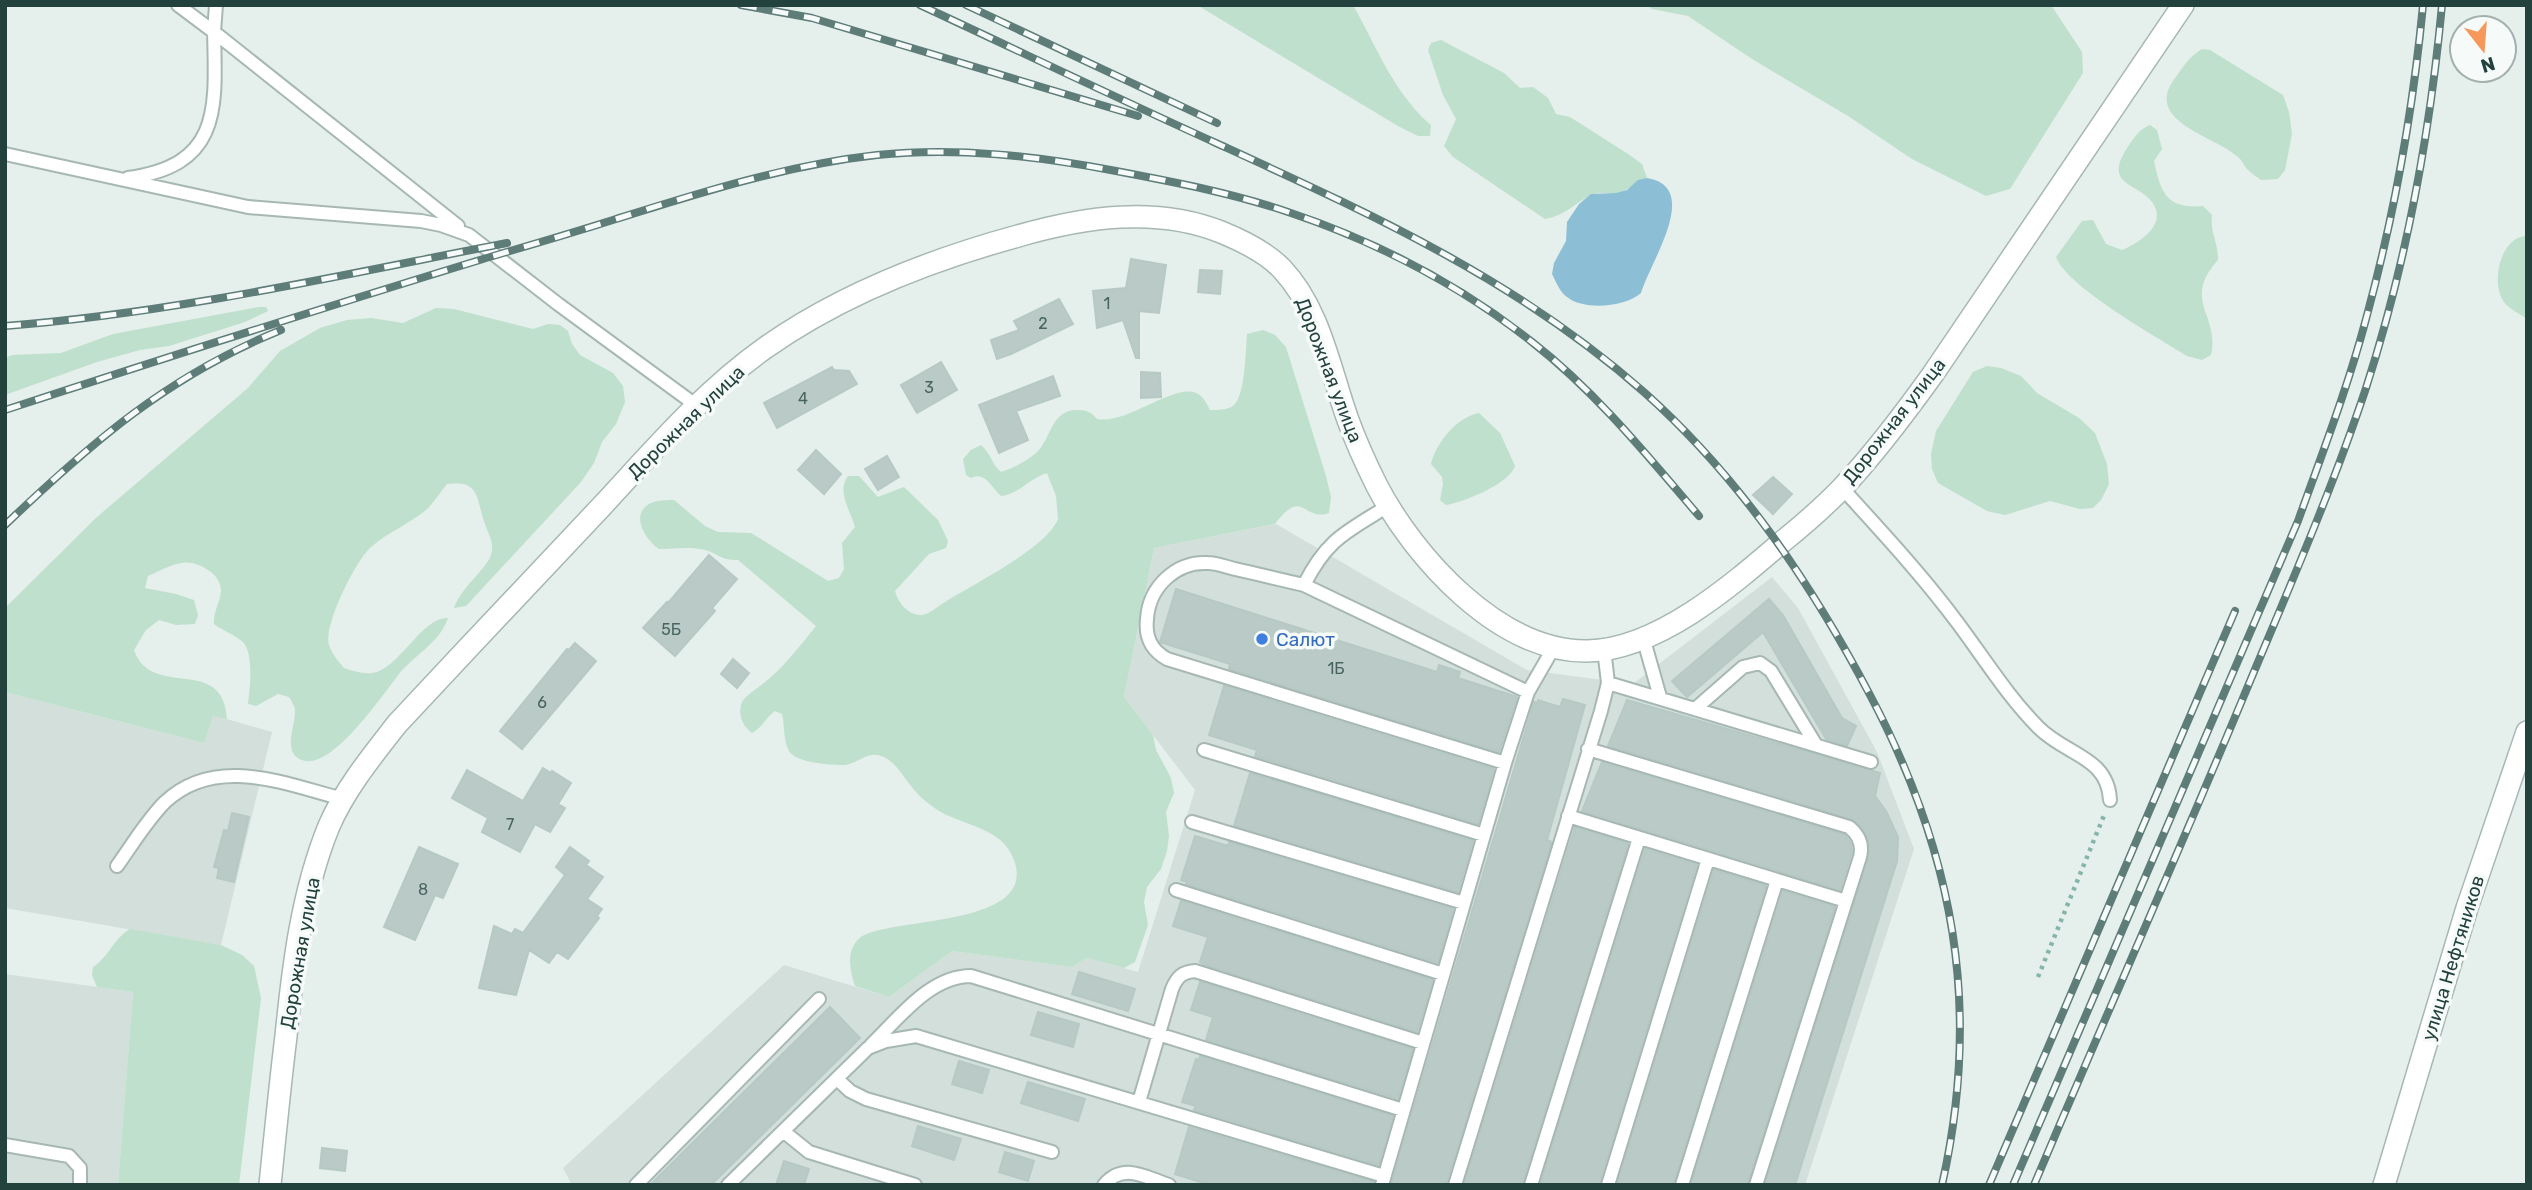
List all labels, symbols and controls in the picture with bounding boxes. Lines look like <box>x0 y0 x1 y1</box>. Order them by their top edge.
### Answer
north arrow <box>2448 14 2518 84</box>
text: N <box>2478 52 2498 78</box>
house number: 1 <box>1104 294 1110 313</box>
street label: Дорожная улица <box>1291 294 1367 446</box>
house number: 2 <box>1038 314 1048 333</box>
street label: Дорожная улица <box>1838 353 1950 489</box>
street label: Дорожная улица <box>623 360 749 484</box>
house number: 3 <box>924 378 934 397</box>
house number: 4 <box>798 389 808 408</box>
house number: 5Б <box>661 620 681 639</box>
place label: Салют <box>1276 628 1335 651</box>
marker: Салют <box>1254 631 1270 647</box>
house number: 1Б <box>1327 659 1345 678</box>
house number: 6 <box>537 693 547 712</box>
house number: 7 <box>506 815 514 834</box>
street label: улица Нефтяников <box>2417 873 2489 1043</box>
street label: Дорожная улица <box>275 875 325 1031</box>
house number: 8 <box>418 880 428 899</box>

